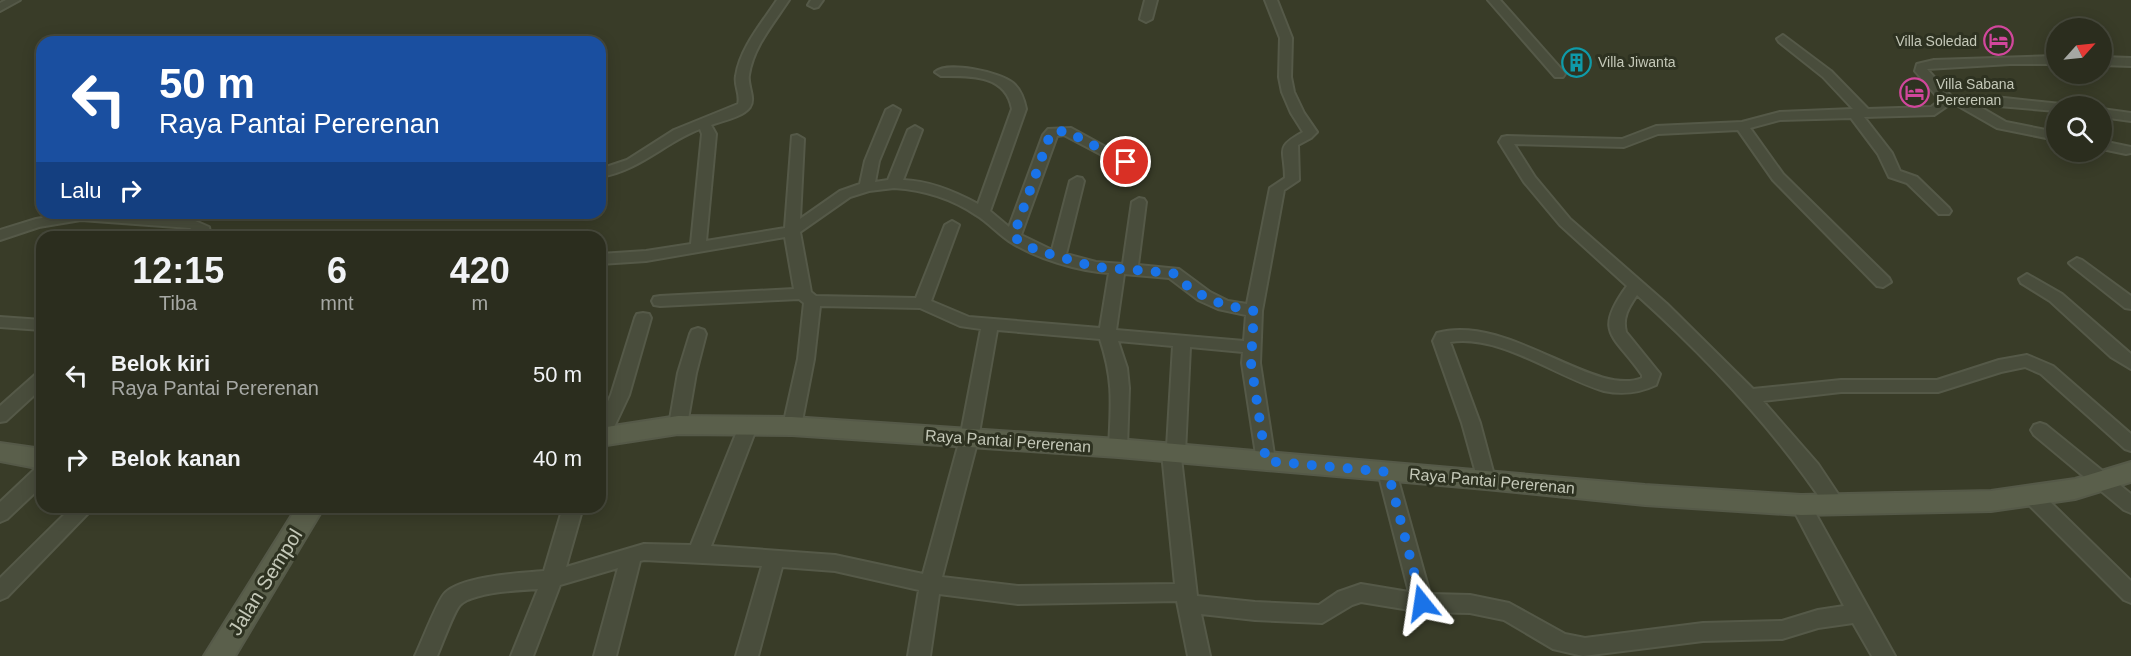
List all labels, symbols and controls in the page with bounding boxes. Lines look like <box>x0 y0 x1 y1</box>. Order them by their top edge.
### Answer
north arrow <box>2046 18 2112 84</box>
map controls <box>2046 18 2112 162</box>
hotel icon: Villa Soledad <box>1982 25 2014 57</box>
place label: Villa Soledad <box>1896 33 1977 49</box>
building icon: Villa Jiwanta <box>1561 46 1593 78</box>
place label: Villa Jiwanta <box>1598 54 1676 70</box>
icon: left <box>60 60 138 138</box>
text: 50 m <box>159 60 255 107</box>
hotel icon: Villa Sabana Pererenan <box>1899 76 1931 108</box>
place label: Villa Sabana Pererenan <box>1936 76 2015 108</box>
button: search <box>2046 96 2112 162</box>
text: Raya Pantai Pererenan <box>159 109 440 139</box>
pin <box>1100 136 1151 187</box>
icon: arrive <box>1109 145 1142 178</box>
icon: right <box>114 174 147 207</box>
text: Lalu <box>60 178 102 203</box>
text: 12:15 <box>132 250 224 291</box>
text: 6 <box>327 250 347 291</box>
text: 420 <box>450 250 510 291</box>
text: Tiba <box>159 292 197 314</box>
text: mnt <box>320 292 354 314</box>
text: m <box>472 292 488 314</box>
text: Belok kiri <box>111 351 210 376</box>
icon: left <box>60 359 93 392</box>
text: 50 m <box>533 362 582 387</box>
text: Raya Pantai Pererenan <box>111 377 319 399</box>
street label: Raya Pantai Pererenan <box>924 427 1092 455</box>
icon: right <box>60 443 93 476</box>
text: Belok kanan <box>111 446 241 471</box>
text: 40 m <box>533 446 582 471</box>
street label: Raya Pantai Pererenan <box>1408 465 1576 497</box>
street label: Jalan Sempol <box>224 525 306 639</box>
position arrow <box>1390 571 1454 635</box>

